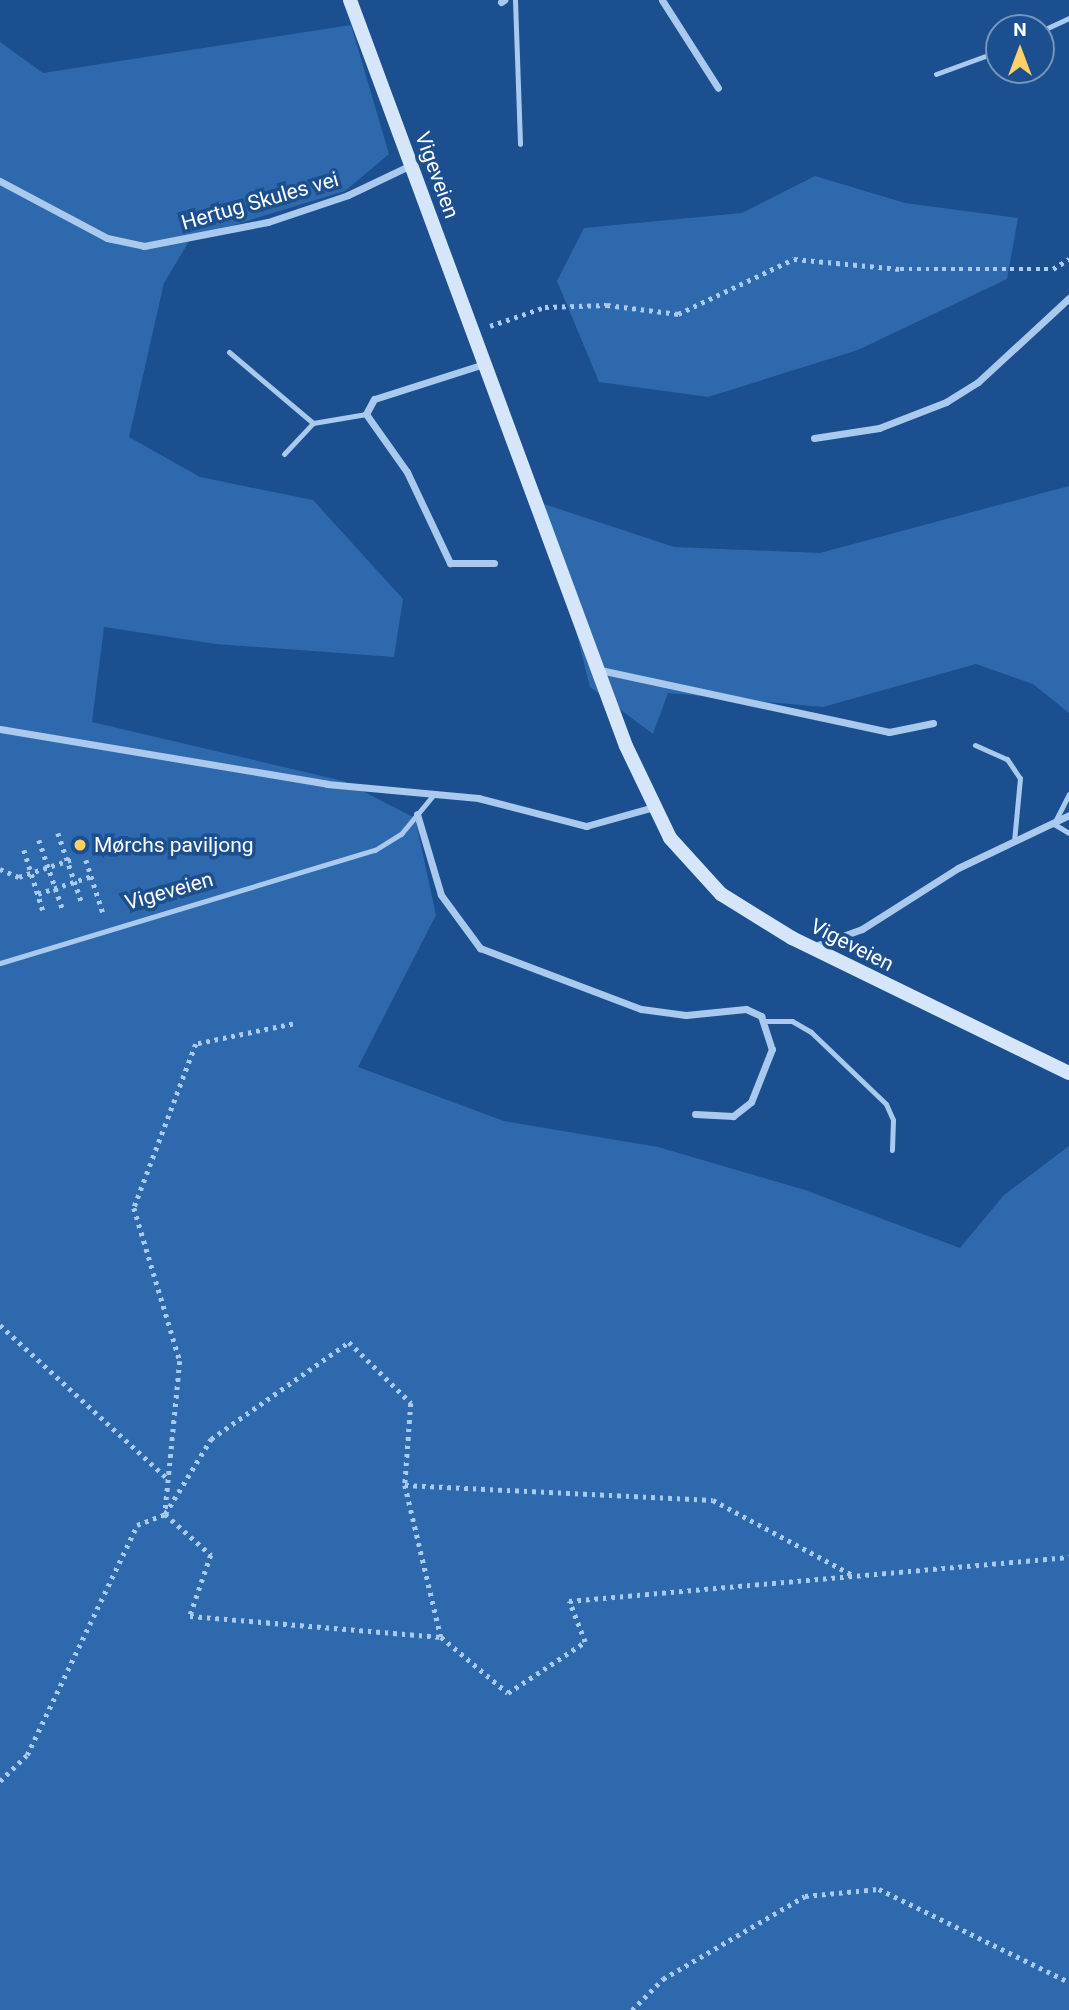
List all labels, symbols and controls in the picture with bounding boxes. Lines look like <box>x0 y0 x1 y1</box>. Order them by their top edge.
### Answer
north arrow <box>985 14 1055 84</box>
text: N <box>1013 18 1027 41</box>
street label: Vigeveien <box>410 128 464 222</box>
street label: Hertug Skules vei <box>178 166 342 236</box>
place label: Mørchs paviljong <box>94 832 254 858</box>
marker: Mørchs paviljong <box>72 837 88 853</box>
street label: Vigeveien <box>122 866 216 916</box>
street label: Vigeveien <box>806 913 898 977</box>

